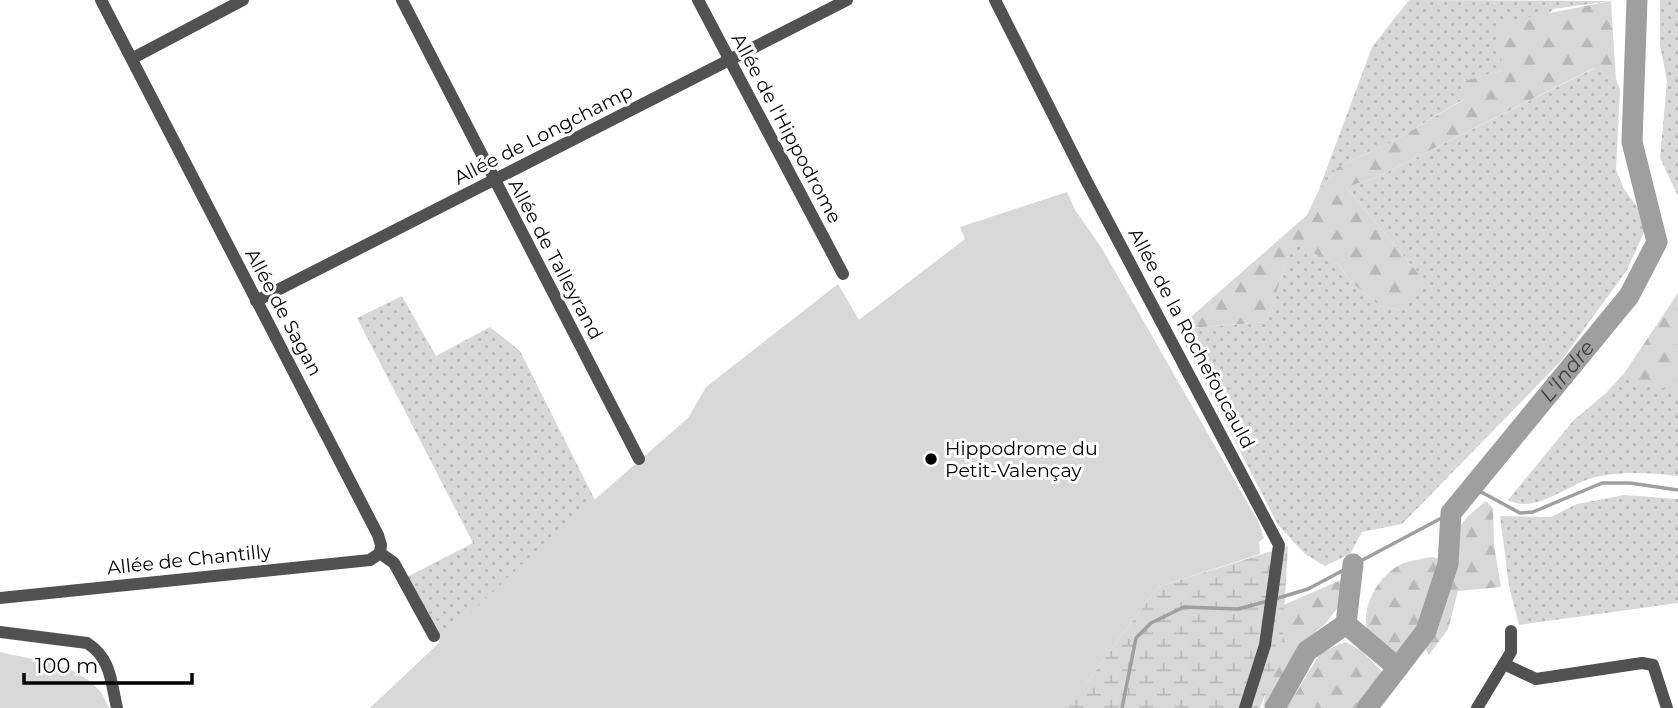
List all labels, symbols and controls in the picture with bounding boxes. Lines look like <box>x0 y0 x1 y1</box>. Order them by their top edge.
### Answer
street label: Allée de l'Hippodrome <box>727 29 847 227</box>
street label: Allée de Longchamp <box>450 79 637 190</box>
street label: Allée de Talleyrand <box>504 175 608 343</box>
street label: Allée de la Rochefoucauld <box>1124 224 1260 452</box>
street label: Allée de Sagan <box>240 245 327 380</box>
water label: L'Indre <box>1534 335 1599 407</box>
place label: Hippodrome du Petit-Valençay <box>945 437 1098 482</box>
marker: Hippodrome du Petit-Valençay <box>923 451 939 467</box>
street label: Allée de Chantilly <box>106 539 273 580</box>
scale bar <box>24 642 192 686</box>
text: 100 m <box>35 653 98 678</box>

